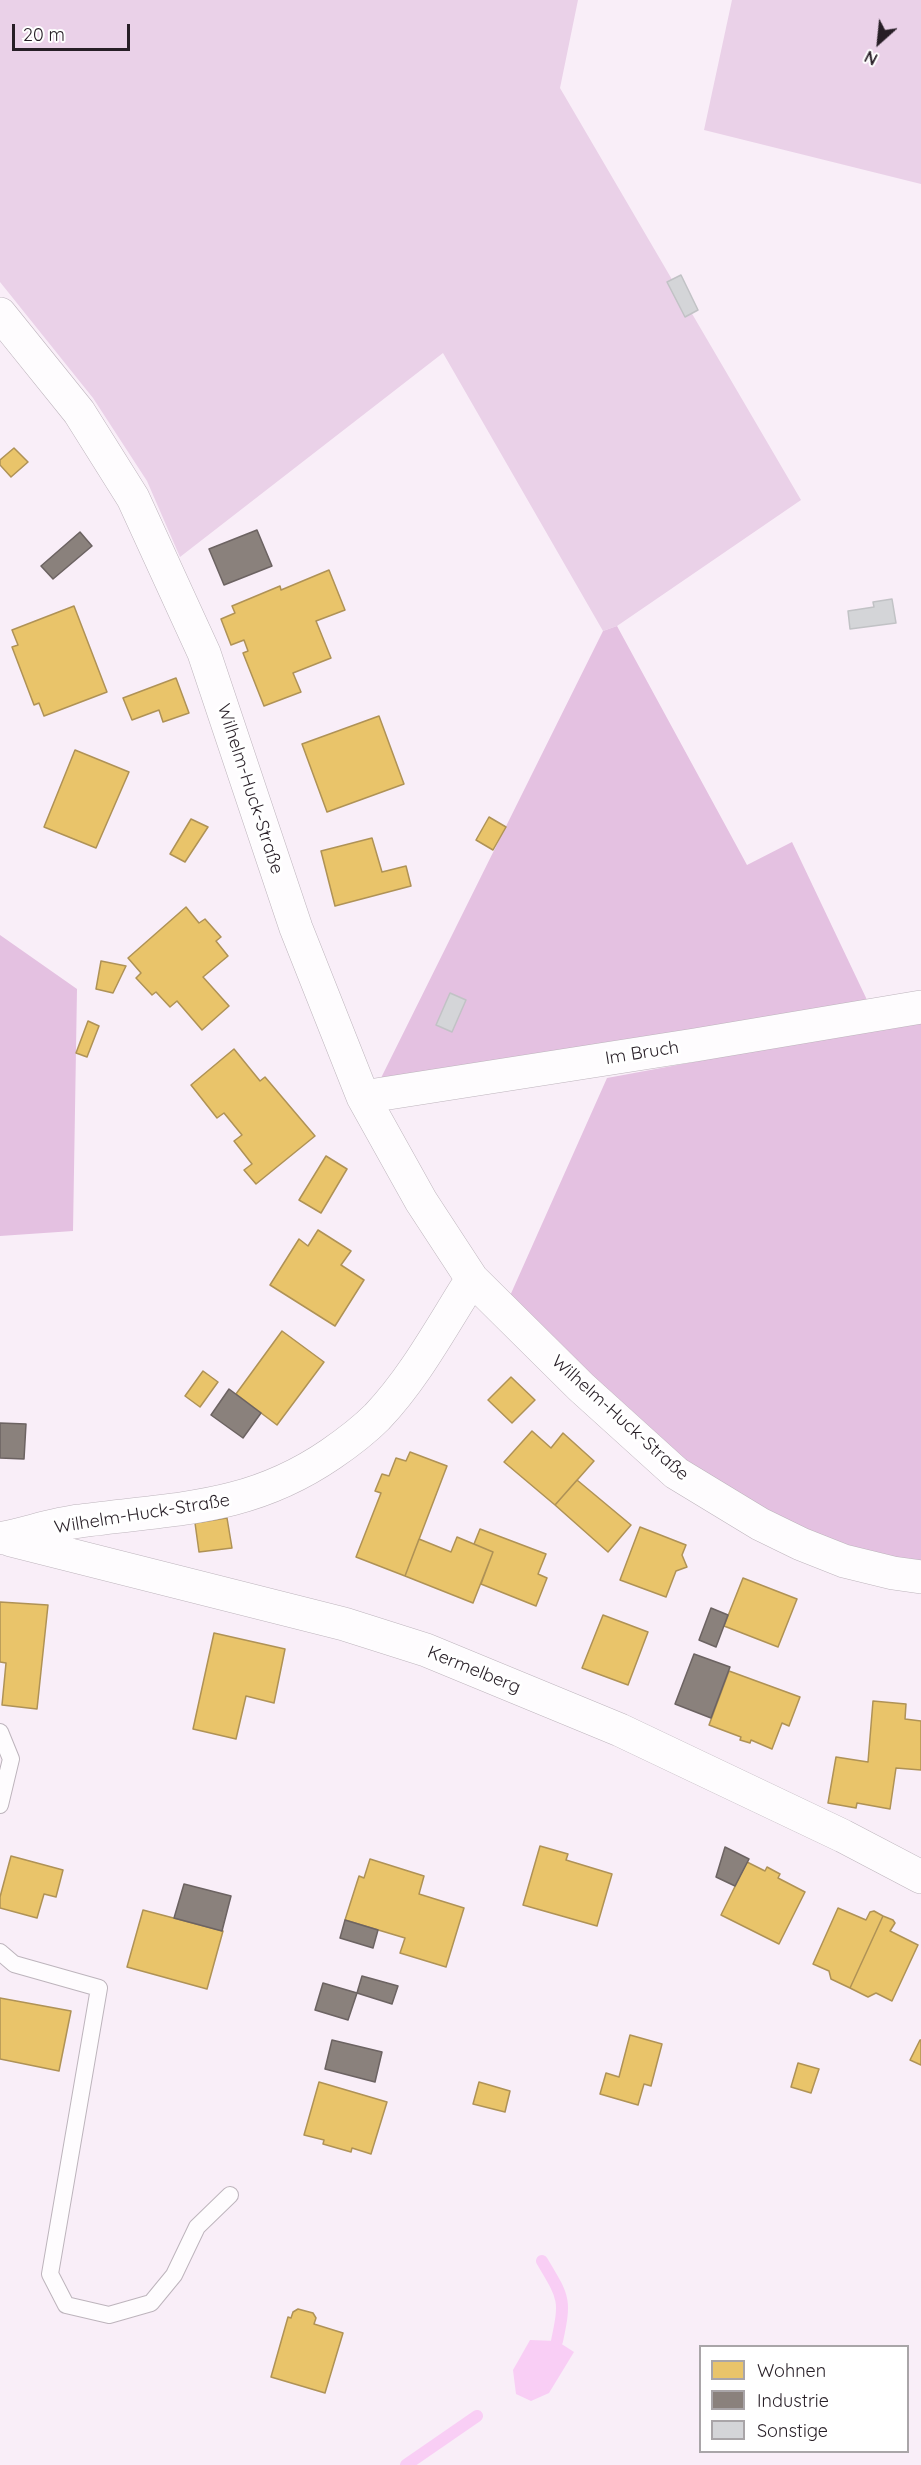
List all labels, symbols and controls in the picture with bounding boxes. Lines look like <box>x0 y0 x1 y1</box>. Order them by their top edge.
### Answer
scale bar <box>15 12 134 50</box>
north arrow <box>849 12 909 72</box>
text: 20 m <box>23 23 65 46</box>
text: N <box>861 46 881 70</box>
street label: Wilhelm-Huck-Straße <box>212 701 288 877</box>
street label: Im Bruch <box>604 1037 680 1069</box>
street label: Wilhelm-Huck-Straße <box>547 1351 693 1485</box>
street label: Wilhelm-Huck-Straße <box>53 1489 231 1539</box>
street label: Kermelberg <box>424 1642 524 1698</box>
legend <box>699 2345 909 2453</box>
text: Wohnen <box>757 2359 826 2382</box>
text: Industrie <box>757 2389 829 2412</box>
text: Sonstige <box>757 2419 828 2442</box>

